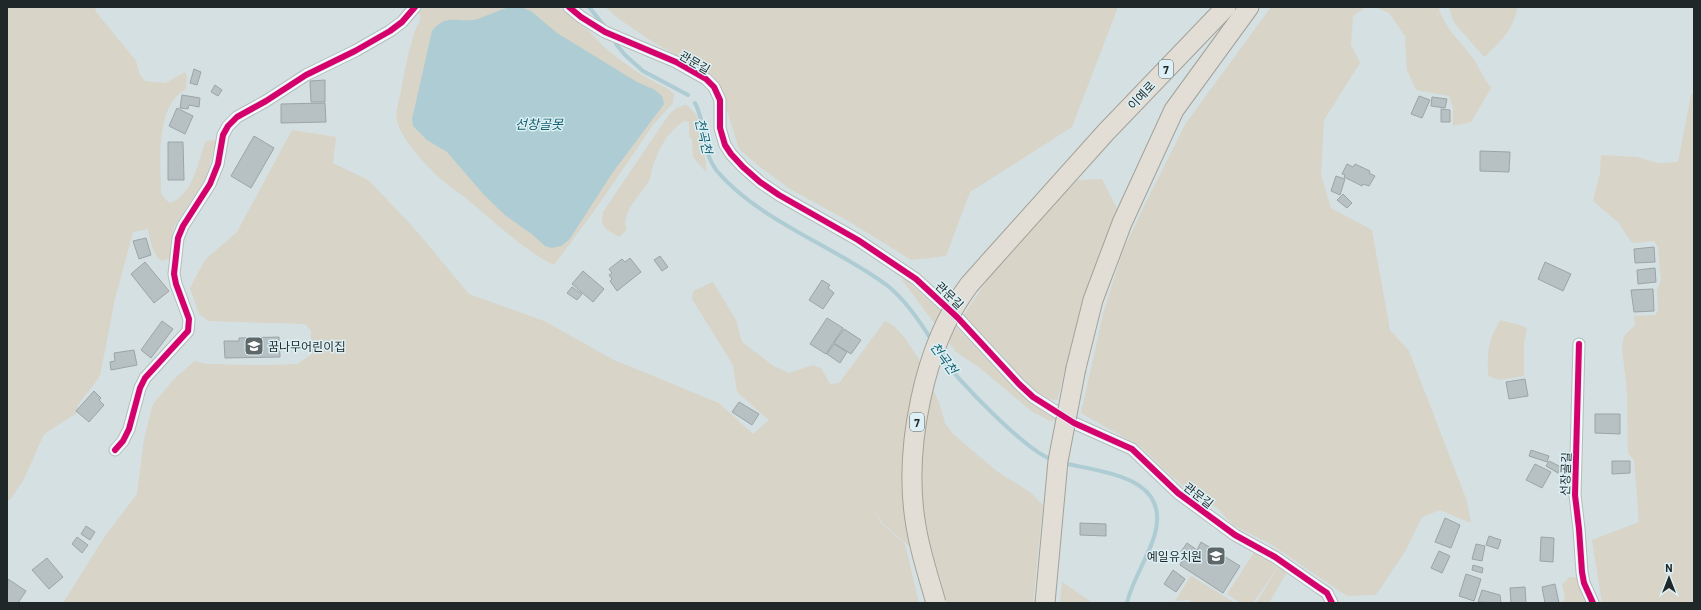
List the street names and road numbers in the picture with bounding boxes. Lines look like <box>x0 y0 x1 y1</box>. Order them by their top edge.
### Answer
street label: 관문길 <box>677 48 713 76</box>
road number: 7 <box>1159 60 1173 78</box>
street label: 이예로 <box>1125 78 1157 112</box>
street label: 관문길 <box>933 278 967 312</box>
road number: 7 <box>910 413 924 431</box>
street label: 선장골길 <box>1557 452 1573 496</box>
street label: 관문길 <box>1182 479 1216 511</box>

